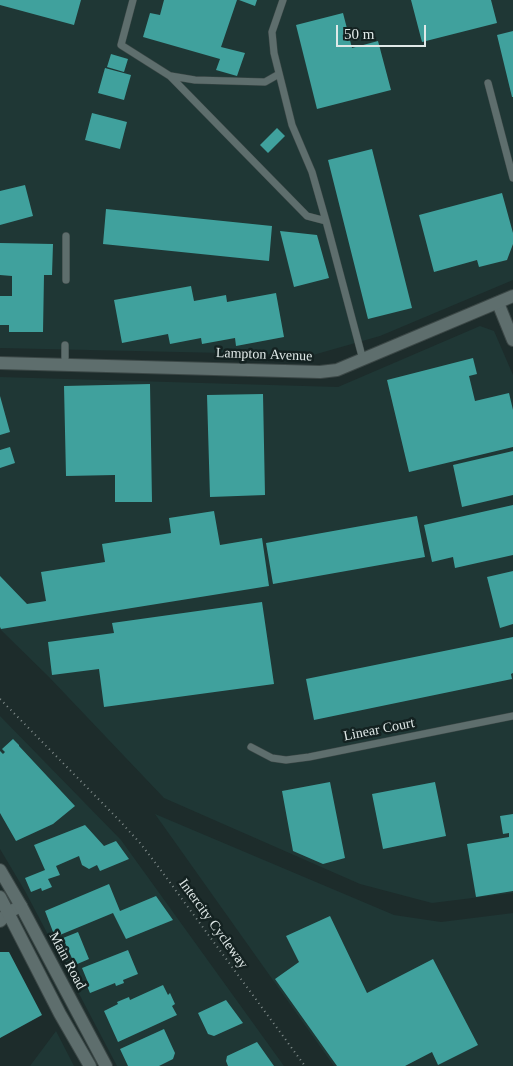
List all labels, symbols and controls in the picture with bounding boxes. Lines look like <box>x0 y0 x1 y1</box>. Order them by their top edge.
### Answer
scale bar <box>338 15 428 47</box>
text: 50 m <box>344 26 374 42</box>
street label: Lampton Avenue <box>215 345 313 365</box>
street label: Linear Court <box>342 715 416 745</box>
street label: Intercity Cycleway <box>175 876 251 972</box>
street label: Main Road <box>45 929 89 993</box>

